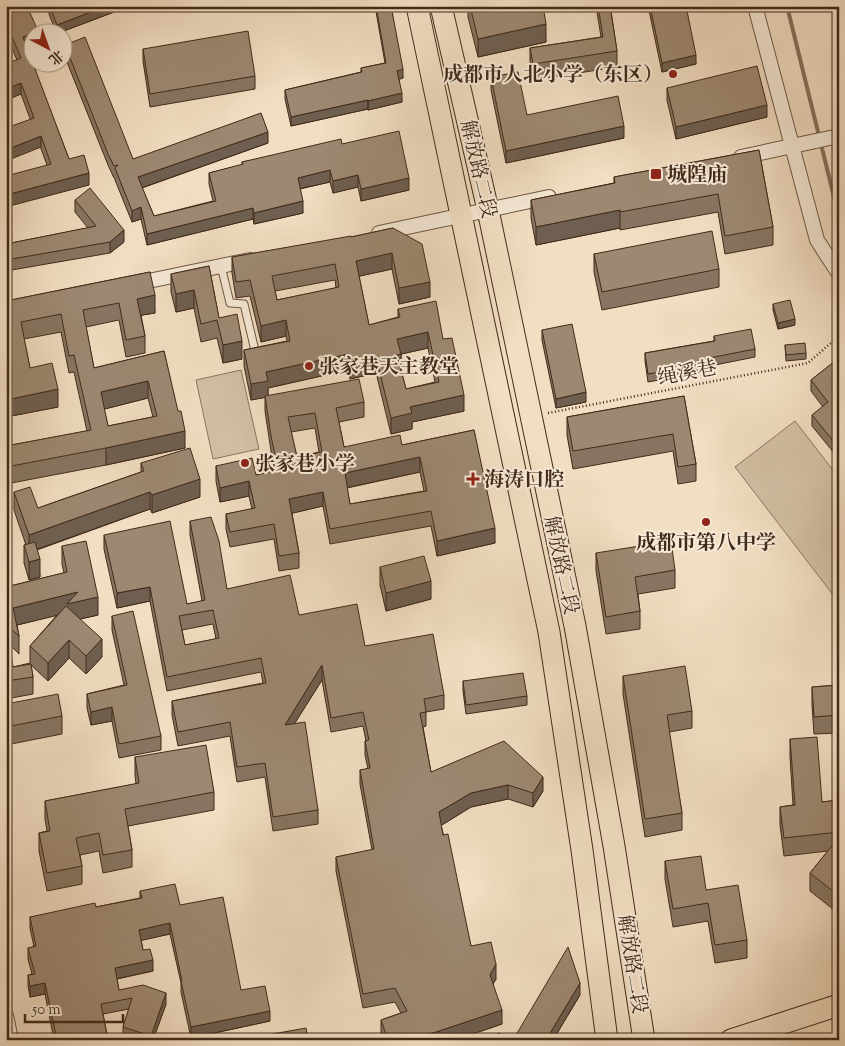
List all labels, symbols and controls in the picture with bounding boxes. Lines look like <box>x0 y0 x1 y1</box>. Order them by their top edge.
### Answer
north arrow <box>22 22 72 72</box>
text: 北 <box>43 44 67 68</box>
place label: 成都市人北小学（东区） <box>443 62 663 91</box>
marker: 成都市人北小学（东区） <box>667 68 679 80</box>
street label: 解放路二段 <box>451 118 502 222</box>
place label: 城隍庙 <box>667 162 727 191</box>
marker: 城隍庙 <box>649 167 663 181</box>
place label: 张家巷天主教堂 <box>319 354 459 383</box>
street label: 绳溪巷 <box>655 354 720 394</box>
marker: 张家巷天主教堂 <box>303 360 315 372</box>
place label: 张家巷小学 <box>255 451 355 480</box>
marker: 张家巷小学 <box>239 457 251 469</box>
place label: 海涛口腔 <box>484 467 564 496</box>
marker: 海涛口腔 <box>466 472 480 486</box>
street label: 解放路二段 <box>535 514 584 617</box>
marker: 成都市第八中学 <box>700 516 712 528</box>
place label: 成都市第八中学 <box>636 530 776 559</box>
street label: 解放路二段 <box>608 913 653 1016</box>
scale bar <box>25 991 122 1023</box>
text: 50 m <box>31 1000 61 1021</box>

